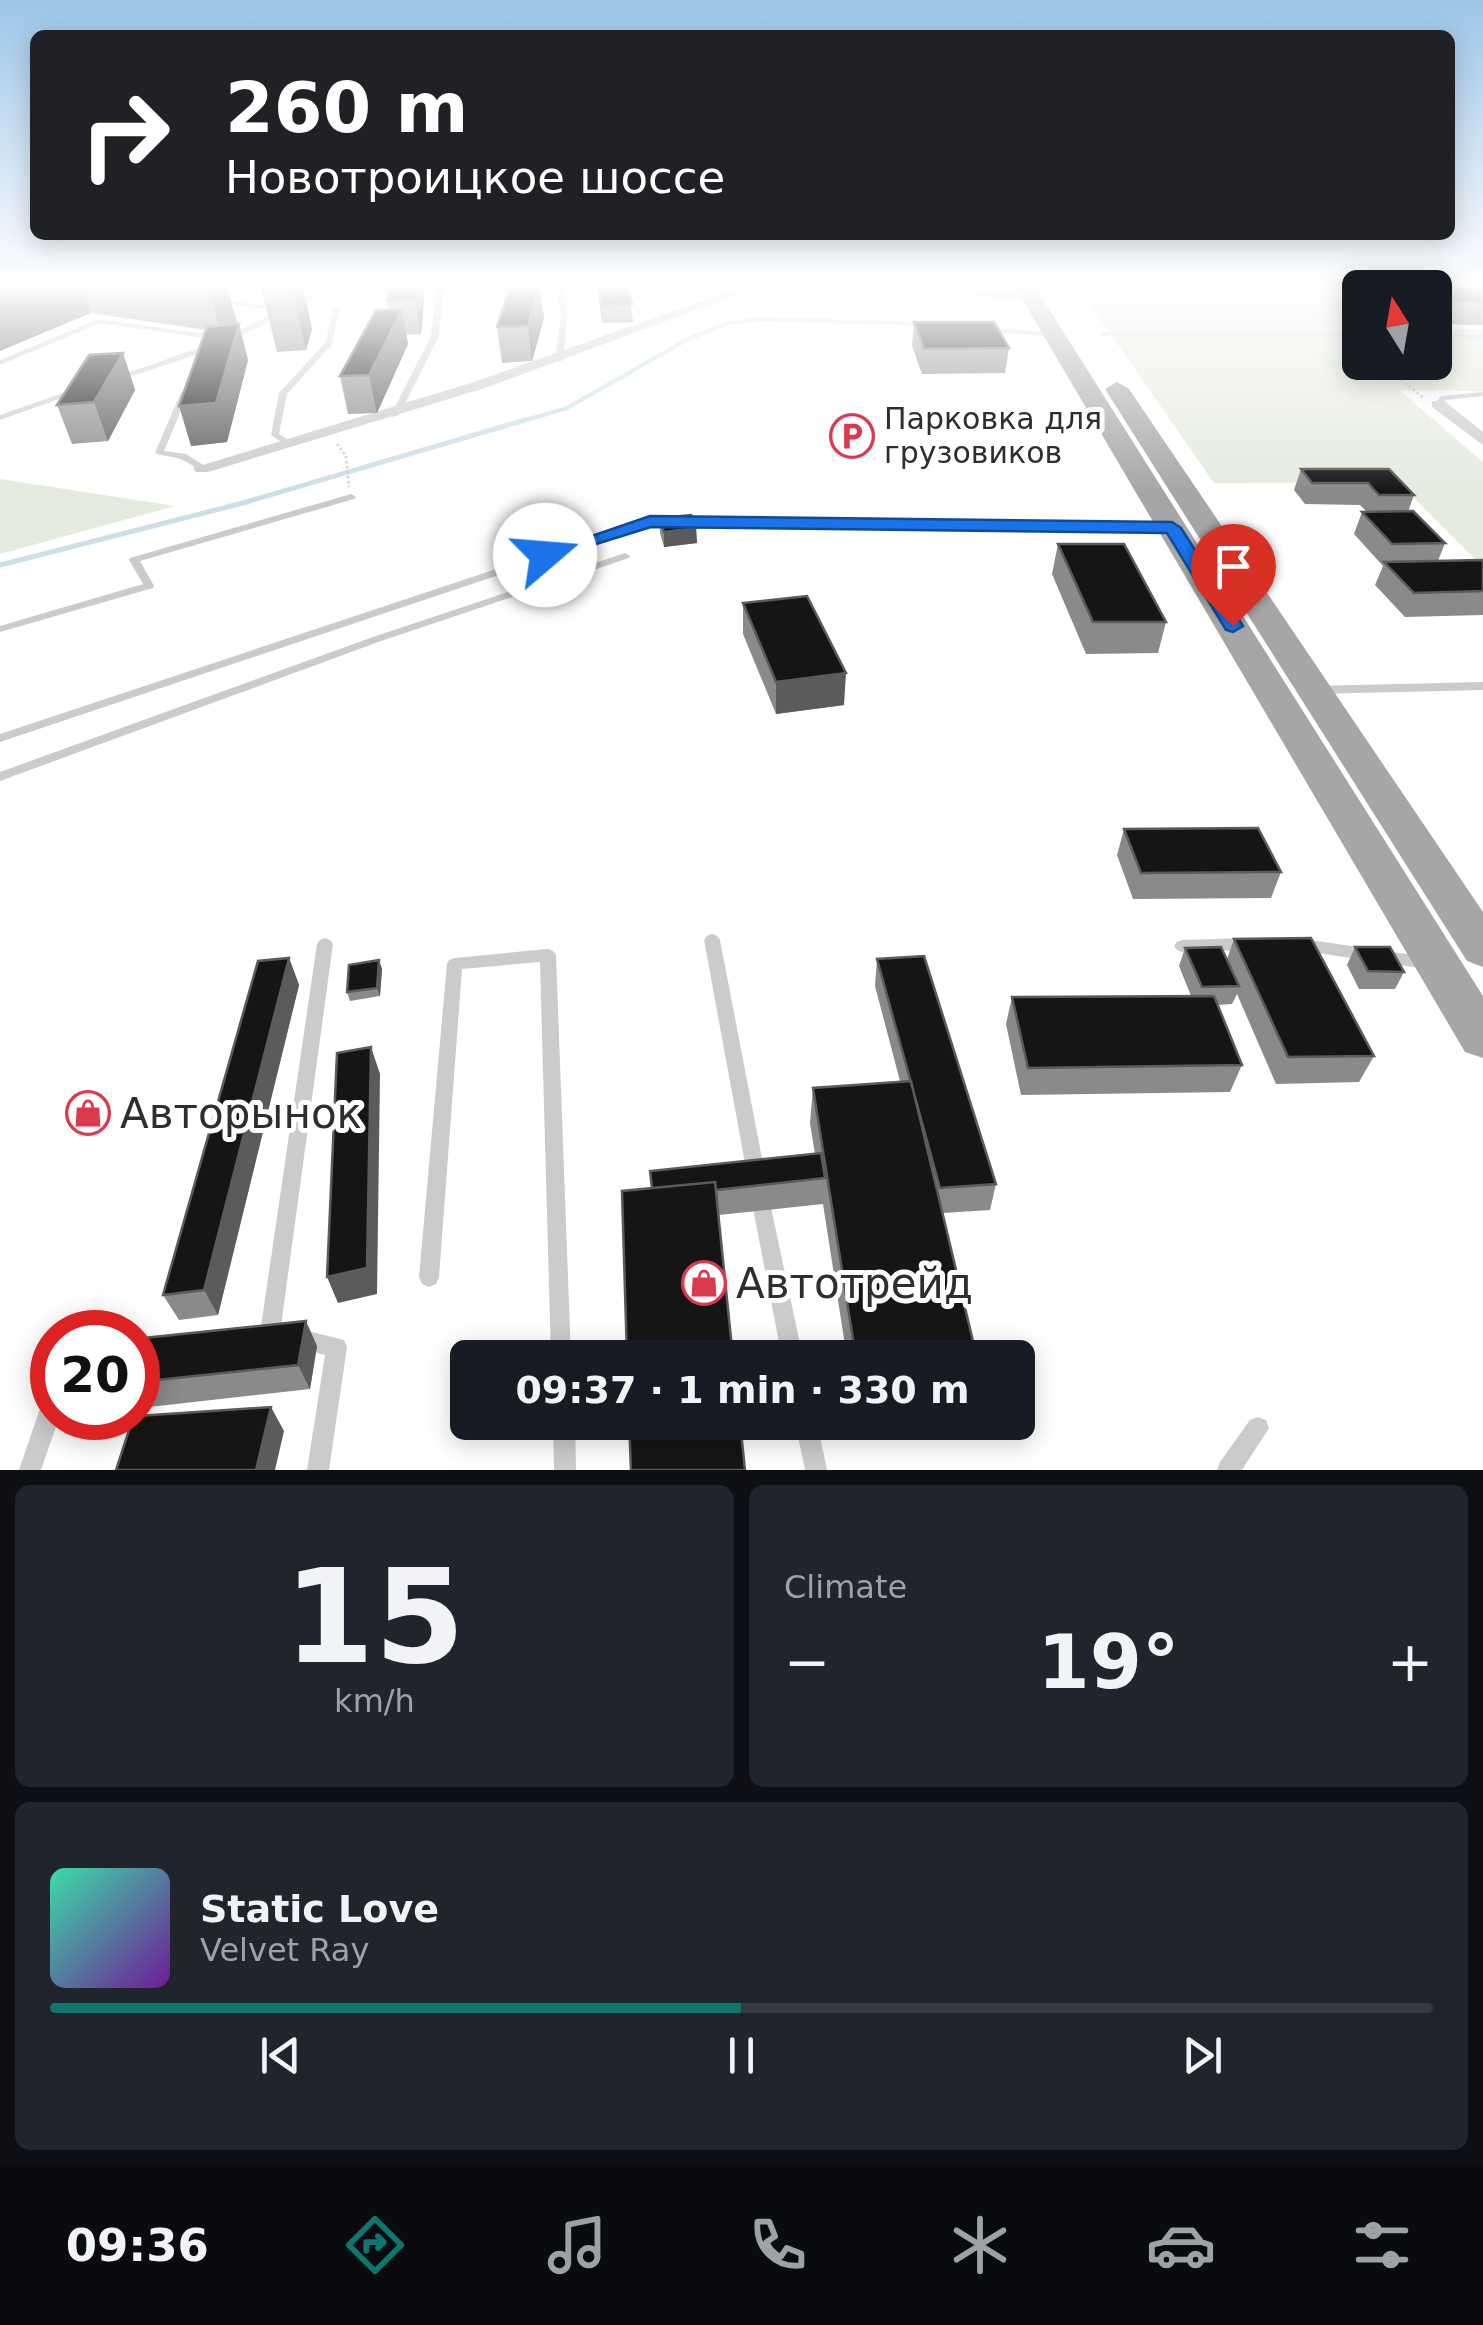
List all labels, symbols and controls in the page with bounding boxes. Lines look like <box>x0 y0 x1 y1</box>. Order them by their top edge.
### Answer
text: 260 m <box>225 67 468 149</box>
icon: right <box>60 70 190 200</box>
text: Новотроицкое шоссе <box>225 151 725 204</box>
north arrow <box>1342 270 1452 380</box>
map controls <box>1342 270 1452 380</box>
place label: Парковка для грузовиков <box>884 401 1102 470</box>
parking icon: Парковка для грузовиков <box>829 413 875 459</box>
position arrow <box>493 503 597 607</box>
pin <box>1191 524 1276 627</box>
icon: arrive <box>1206 539 1261 594</box>
place label: Авторынок <box>120 1089 362 1138</box>
shop icon: Авторынок <box>65 1090 111 1136</box>
place label: Автотрейд <box>736 1259 973 1308</box>
shop icon: Автотрейд <box>681 1260 727 1306</box>
speed limit sign: 20 <box>30 1310 160 1440</box>
text: 09:37 · 1 min · 330 m <box>515 1368 970 1412</box>
text: 15 <box>284 1541 465 1693</box>
text: Climate <box>784 1568 907 1606</box>
text: 19° <box>1038 1618 1179 1706</box>
text: − <box>784 1630 830 1694</box>
text: + <box>1387 1630 1433 1694</box>
text: km/h <box>334 1682 415 1720</box>
text: Static Love <box>200 1887 439 1931</box>
text: Velvet Ray <box>200 1931 369 1969</box>
icon: previous <box>253 2028 308 2083</box>
icon: pause <box>714 2028 769 2083</box>
icon: next <box>1175 2028 1230 2083</box>
icon: directions <box>340 2210 410 2280</box>
icon: music <box>542 2210 612 2280</box>
icon: phone <box>743 2210 813 2280</box>
icon: climate <box>945 2210 1015 2280</box>
icon: car <box>1146 2210 1216 2280</box>
icon: filters <box>1347 2210 1417 2280</box>
text: 09:36 <box>66 2219 209 2272</box>

